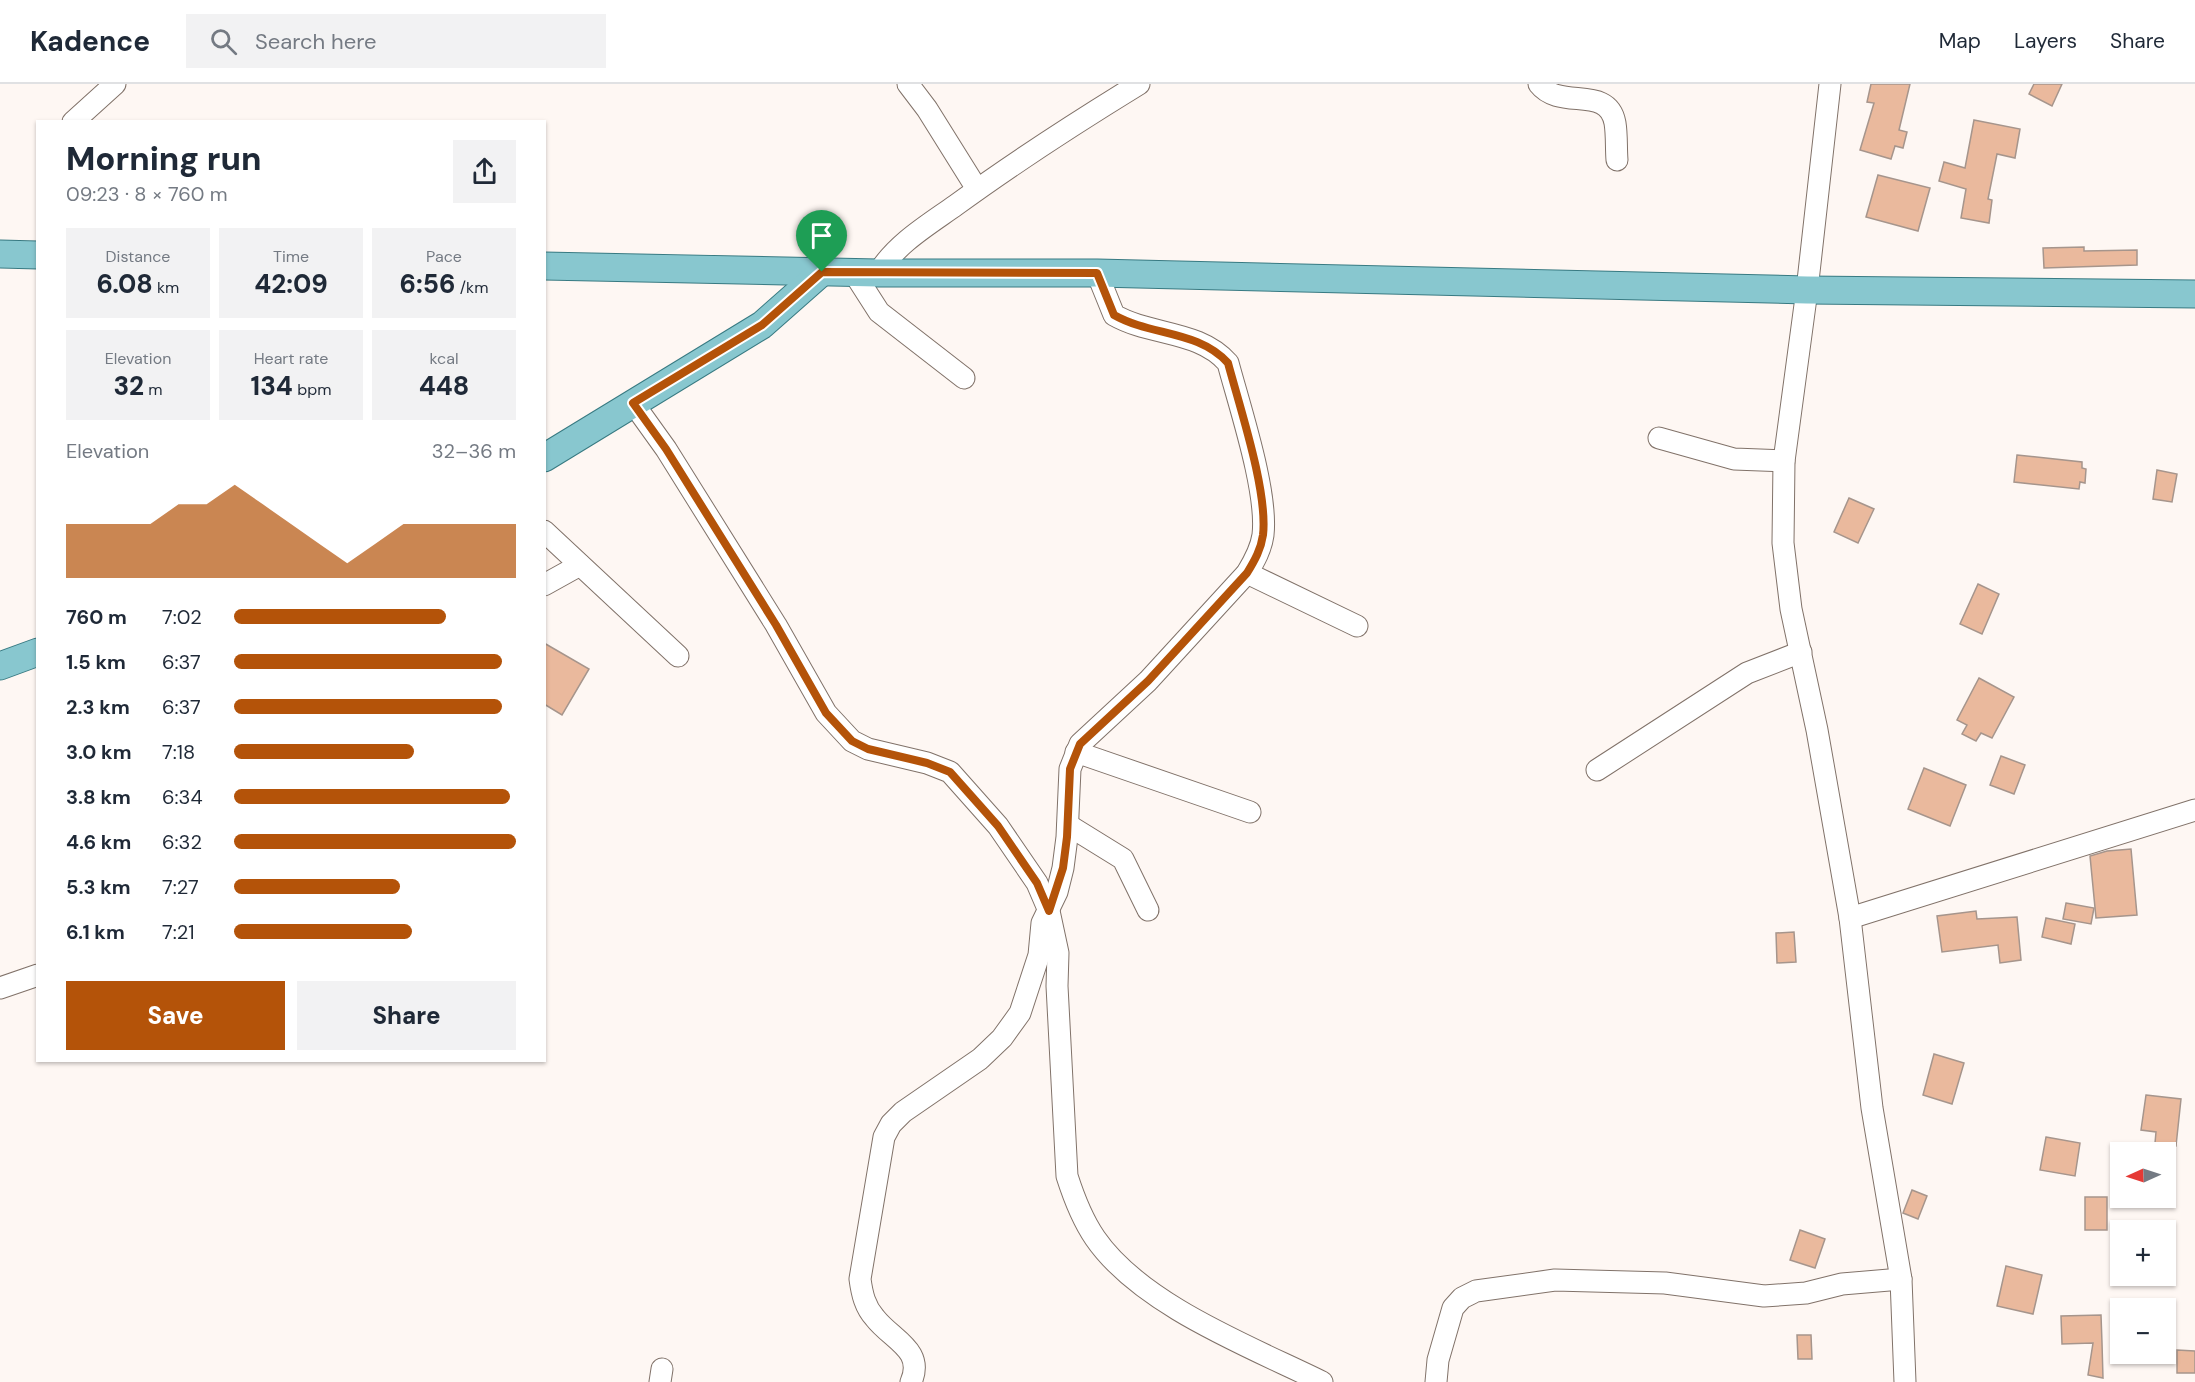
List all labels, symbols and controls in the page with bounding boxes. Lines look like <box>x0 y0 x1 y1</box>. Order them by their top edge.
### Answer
search box <box>186 14 606 68</box>
text: Kadence <box>30 23 150 60</box>
icon: search <box>207 25 240 58</box>
text: Search here <box>255 27 376 56</box>
text: Map <box>1939 27 1981 55</box>
text: Layers <box>2014 27 2077 55</box>
text: Share <box>2110 27 2165 55</box>
text: Morning run <box>66 137 261 180</box>
button: share <box>453 140 516 203</box>
text: 09:23 · 8 × 760 m <box>66 181 228 207</box>
pin <box>796 210 847 272</box>
icon: arrive <box>805 219 838 252</box>
text: Distance <box>106 246 170 267</box>
text: Time <box>273 246 309 267</box>
text: Pace <box>426 246 462 267</box>
text: 6.08 <box>97 267 153 301</box>
text: 42:09 <box>254 267 328 301</box>
text: 6:56 <box>400 267 456 301</box>
text: km <box>153 277 179 298</box>
text: /km <box>456 277 488 298</box>
text: Elevation <box>105 348 171 369</box>
text: Heart rate <box>254 348 328 369</box>
text: kcal <box>430 348 458 369</box>
text: 32 <box>113 369 144 403</box>
text: 134 <box>251 369 293 403</box>
text: 448 <box>419 369 469 403</box>
text: m <box>144 379 163 400</box>
text: bpm <box>293 379 331 400</box>
text: Elevation <box>66 438 149 464</box>
text: 32–36 m <box>432 438 516 464</box>
text: 760 m <box>66 604 127 630</box>
text: 7:02 <box>162 604 202 630</box>
text: 1.5 km <box>66 649 126 675</box>
text: 6:37 <box>162 649 201 675</box>
text: 2.3 km <box>66 694 130 720</box>
text: 6:37 <box>162 694 201 720</box>
text: 3.0 km <box>66 739 131 765</box>
text: 7:18 <box>162 739 195 765</box>
text: 3.8 km <box>66 784 131 810</box>
text: 6:34 <box>162 784 203 810</box>
text: 4.6 km <box>66 829 131 855</box>
text: 6:32 <box>162 829 202 855</box>
text: 5.3 km <box>66 874 131 900</box>
text: 7:27 <box>162 874 199 900</box>
text: 6.1 km <box>66 919 125 945</box>
text: 7:21 <box>162 919 194 945</box>
button: Save <box>66 981 285 1050</box>
button: Share <box>297 981 516 1050</box>
north arrow <box>2110 1142 2176 1208</box>
map controls <box>2110 1142 2176 1364</box>
button: + <box>2110 1220 2176 1286</box>
button: − <box>2110 1298 2176 1364</box>

